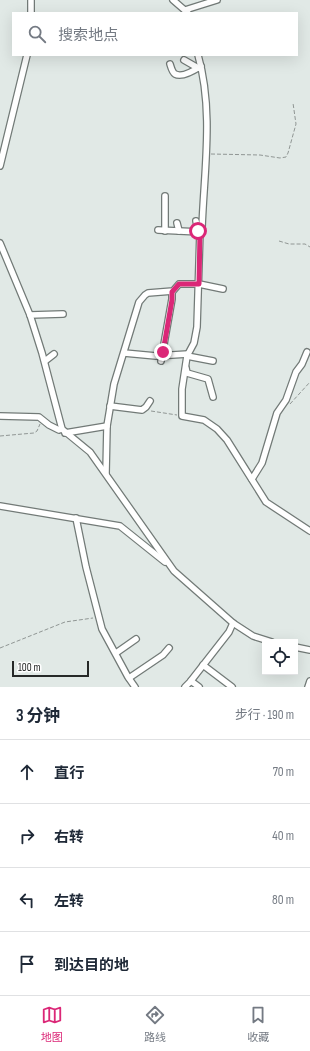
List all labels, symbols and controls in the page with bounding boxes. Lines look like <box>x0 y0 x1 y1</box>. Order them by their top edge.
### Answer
search box <box>12 12 298 56</box>
icon: search <box>26 23 48 45</box>
text: 搜索地点 <box>58 26 118 45</box>
route start <box>189 222 207 240</box>
route end <box>154 343 172 361</box>
map controls <box>262 639 298 675</box>
button: locate <box>262 639 298 675</box>
scale bar <box>12 659 89 678</box>
text: 100 m <box>18 661 40 674</box>
text: 3 分钟 <box>16 706 60 726</box>
text: 步行 · 190 m <box>235 707 294 723</box>
icon: ahead <box>16 761 38 783</box>
text: 直行 <box>54 764 84 783</box>
text: 70 m <box>273 764 294 780</box>
icon: right <box>16 825 38 847</box>
text: 右转 <box>54 828 84 847</box>
text: 40 m <box>272 828 294 844</box>
icon: left <box>16 889 38 911</box>
text: 左转 <box>54 892 84 911</box>
text: 80 m <box>272 892 294 908</box>
icon: arrive <box>16 953 38 975</box>
text: 到达目的地 <box>54 956 129 975</box>
tab: 地图 <box>41 1004 63 1044</box>
tab: 路线 <box>144 1004 166 1044</box>
tab: 收藏 <box>247 1004 269 1044</box>

